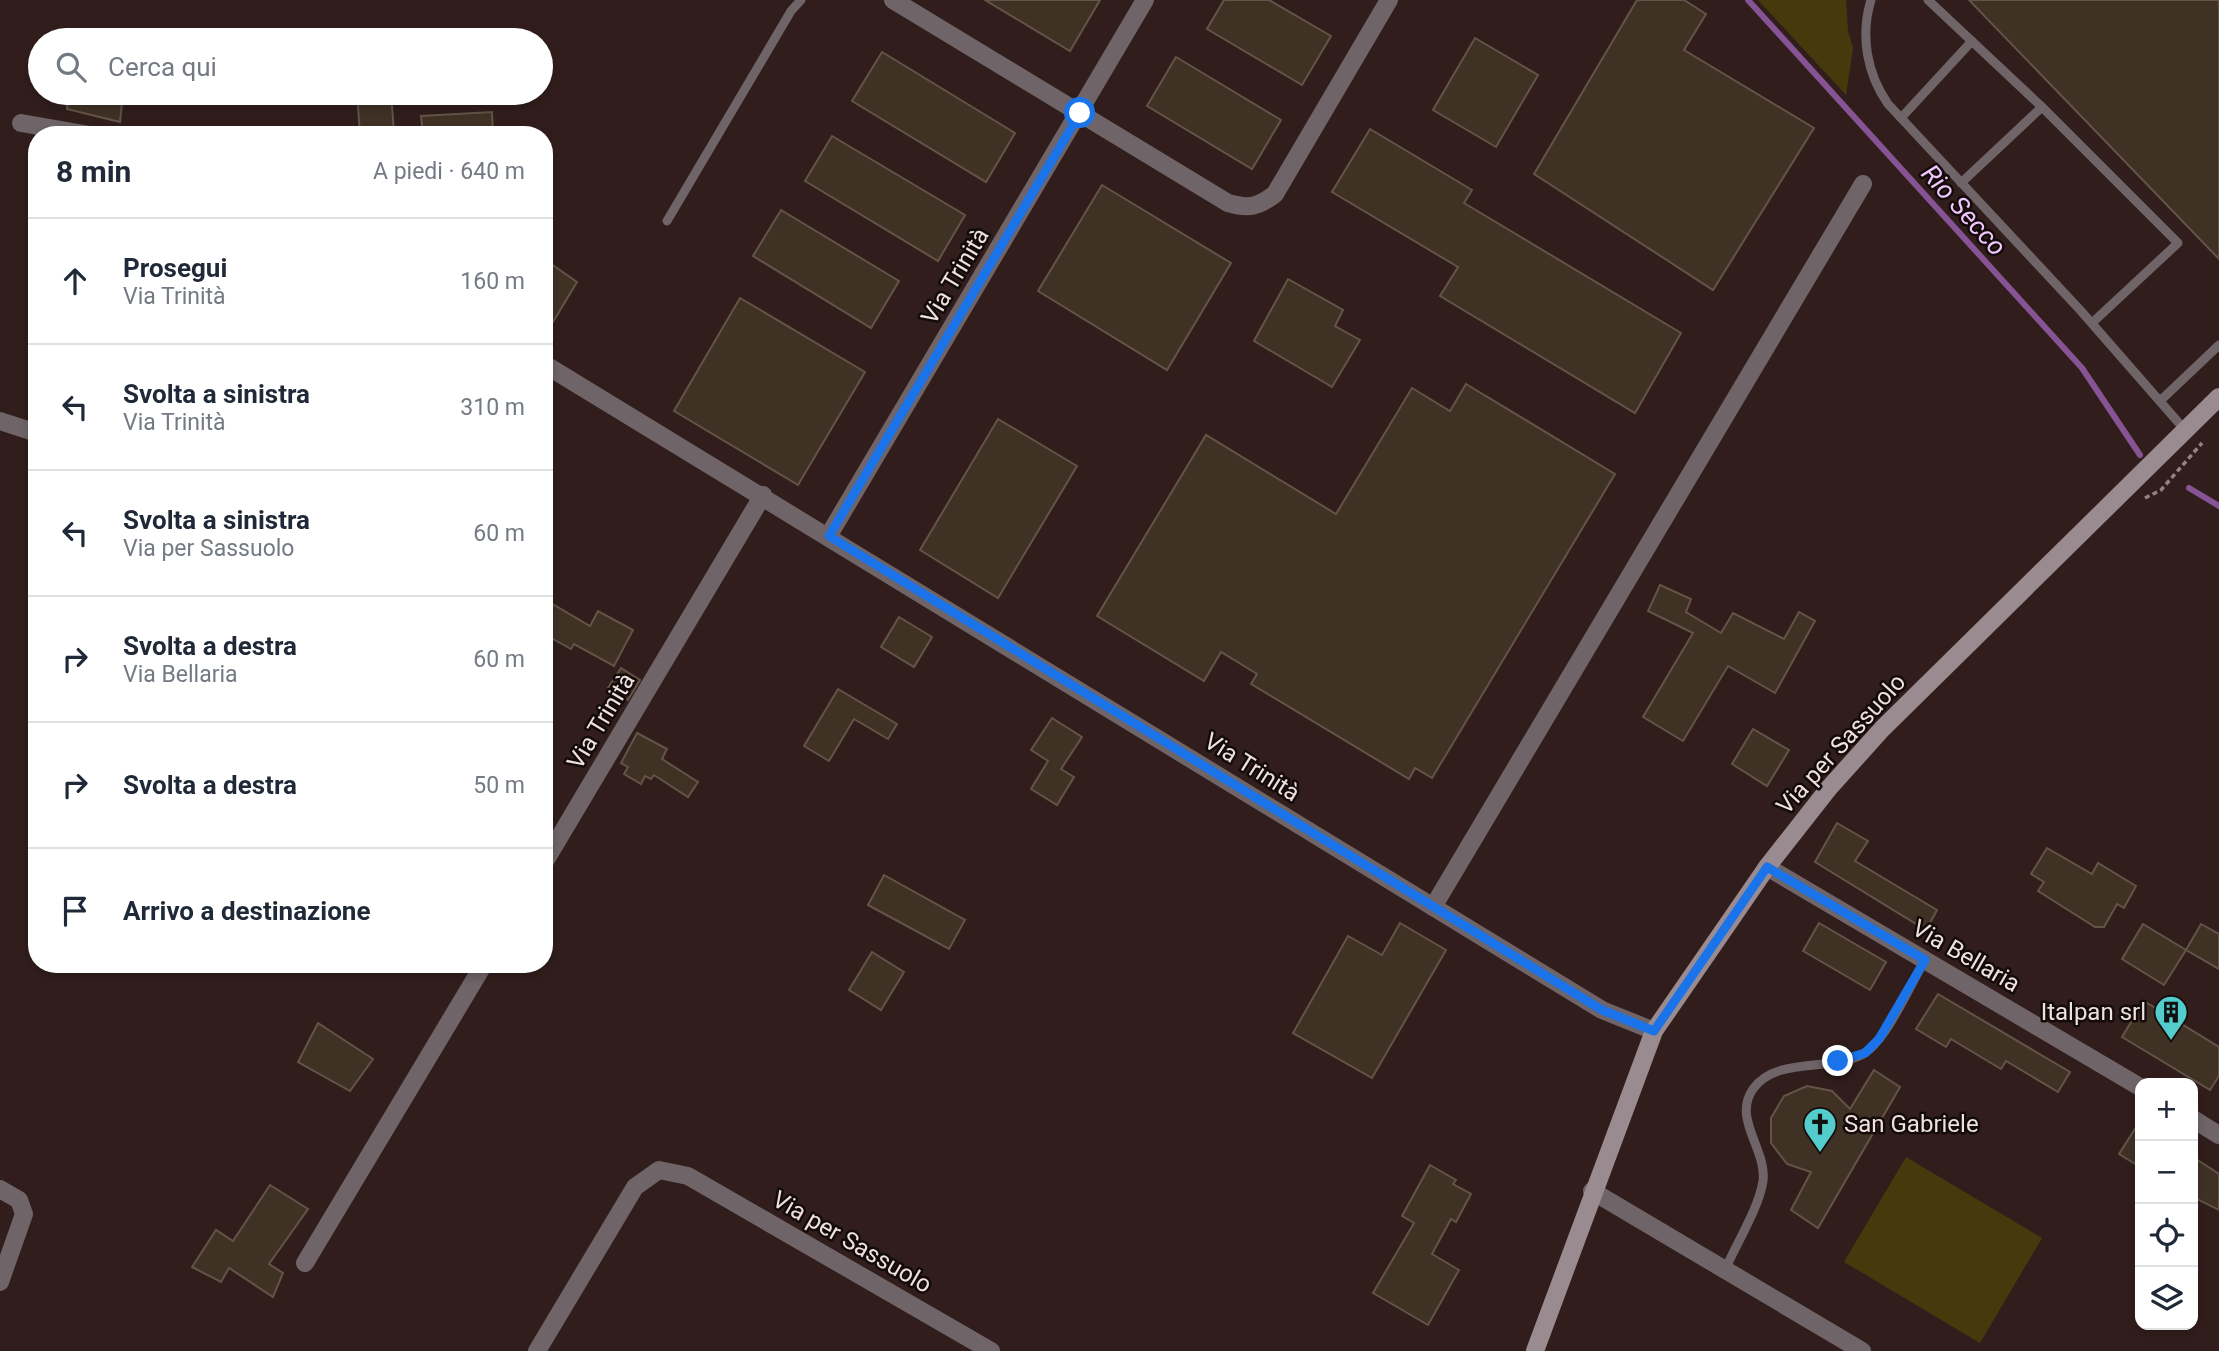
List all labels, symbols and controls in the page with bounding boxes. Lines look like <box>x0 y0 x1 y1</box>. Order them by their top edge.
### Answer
search box <box>28 28 553 105</box>
icon: search <box>52 48 90 86</box>
text: Cerca qui <box>108 52 217 82</box>
route start <box>1064 97 1095 128</box>
text: 8 min <box>56 154 131 189</box>
text: A piedi · 640 m <box>373 158 525 185</box>
water label: Rio Secco <box>1916 158 2012 262</box>
street label: Via Trinità <box>915 223 995 329</box>
text: Prosegui <box>123 253 227 283</box>
icon: ahead <box>56 262 94 300</box>
text: 160 m <box>460 268 525 295</box>
text: Via Trinità <box>123 283 226 310</box>
text: Svolta a sinistra <box>123 379 310 409</box>
icon: left <box>56 388 94 426</box>
text: 310 m <box>460 394 525 421</box>
text: Via Trinità <box>123 409 226 436</box>
text: Svolta a sinistra <box>123 505 310 535</box>
icon: left <box>56 514 94 552</box>
text: 60 m <box>473 520 525 547</box>
text: Via per Sassuolo <box>123 535 294 562</box>
text: Svolta a destra <box>123 631 297 661</box>
icon: right <box>56 640 94 678</box>
text: 60 m <box>473 646 525 673</box>
text: Via Bellaria <box>123 661 238 688</box>
street label: Via Trinità <box>561 668 641 774</box>
street label: Via per Sassuolo <box>1771 668 1911 820</box>
street label: Via Trinità <box>1199 727 1305 807</box>
icon: right <box>56 766 94 804</box>
text: Svolta a destra <box>123 770 297 800</box>
text: 50 m <box>473 772 525 799</box>
icon: arrive <box>56 892 94 930</box>
text: Arrivo a destinazione <box>123 896 370 926</box>
street label: Via Bellaria <box>1907 914 2025 998</box>
building icon: Italpan srl <box>2152 993 2190 1042</box>
place label: Italpan srl <box>2041 998 2146 1026</box>
route end <box>1822 1045 1853 1076</box>
map controls <box>2135 1078 2198 1330</box>
button: + <box>2135 1078 2198 1141</box>
church icon: San Gabriele <box>1801 1105 1839 1154</box>
place label: San Gabriele <box>1844 1110 1979 1138</box>
button: − <box>2135 1141 2198 1204</box>
street label: Via per Sassuolo <box>768 1185 936 1299</box>
button: locate <box>2135 1204 2198 1267</box>
button: layers <box>2135 1267 2198 1330</box>

